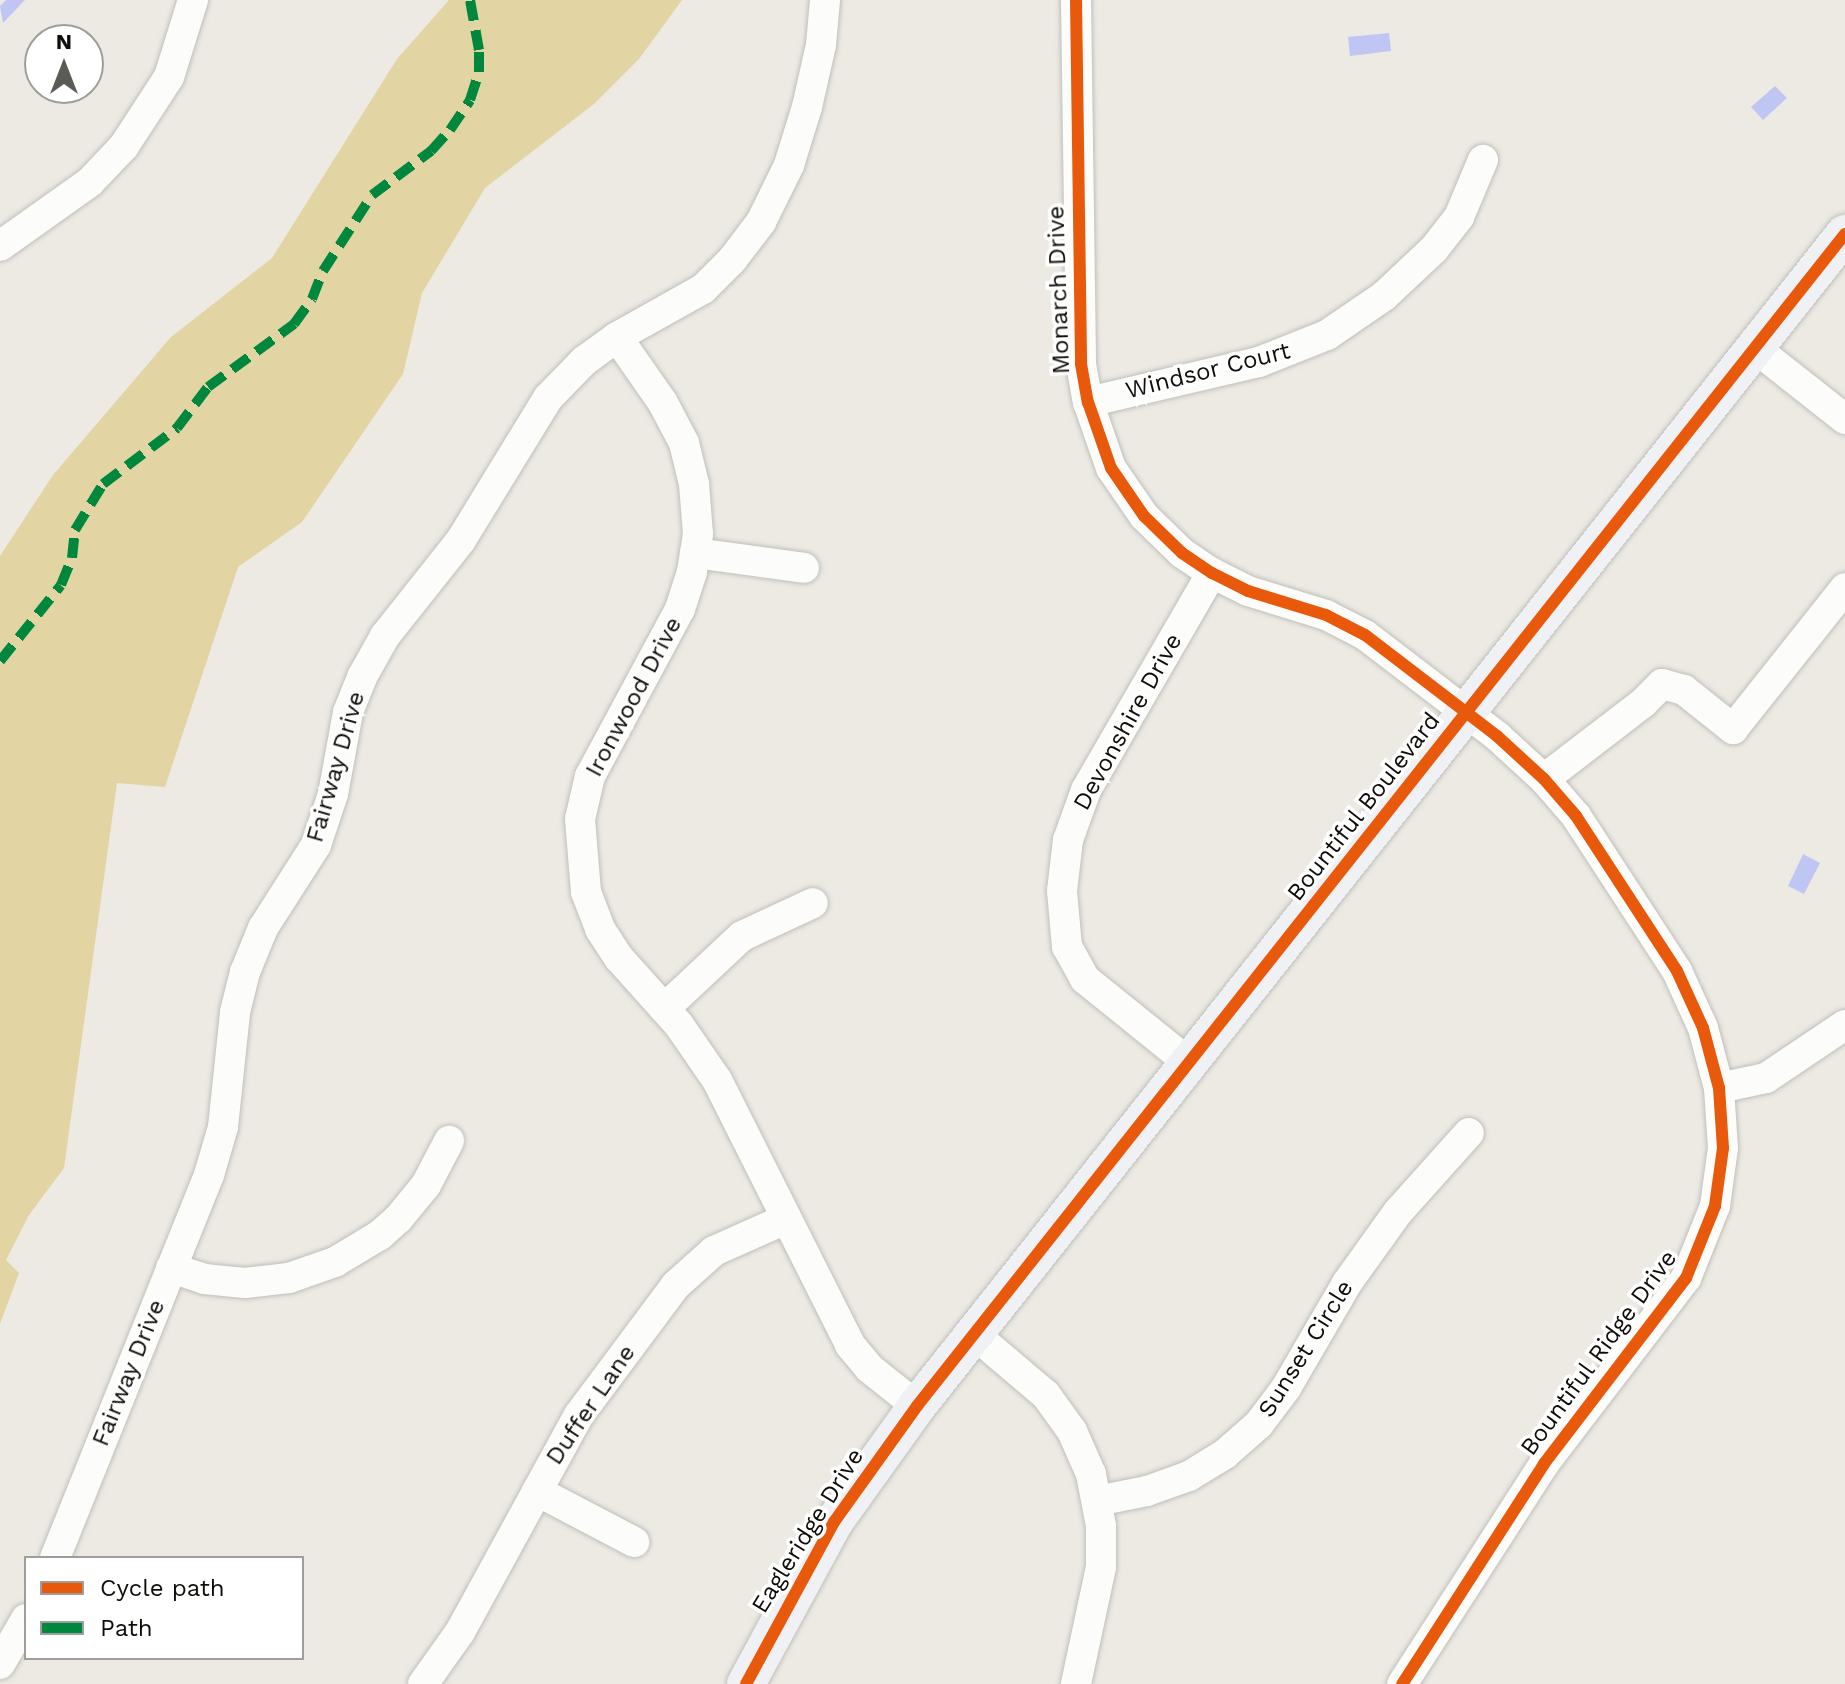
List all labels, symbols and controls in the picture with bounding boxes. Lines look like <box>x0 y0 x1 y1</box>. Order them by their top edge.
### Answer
north arrow <box>24 24 104 104</box>
text: N <box>56 29 72 54</box>
street label: Monarch Drive <box>1042 205 1076 375</box>
street label: Windsor Court <box>1122 337 1294 405</box>
street label: Ironwood Drive <box>580 612 688 782</box>
street label: Devonshire Drive <box>1068 629 1188 815</box>
street label: Fairway Drive <box>301 688 371 846</box>
street label: Bountiful Boulevard <box>1281 707 1447 907</box>
street label: Bountiful Ridge Drive <box>1515 1244 1683 1462</box>
street label: Sunset Circle <box>1252 1275 1360 1423</box>
street label: Fairway Drive <box>86 1295 172 1451</box>
street label: Duffer Lane <box>540 1339 642 1471</box>
street label: Eagleridge Drive <box>746 1443 870 1619</box>
legend <box>24 1556 304 1660</box>
text: Cycle path <box>100 1574 225 1602</box>
text: Path <box>100 1614 153 1642</box>

